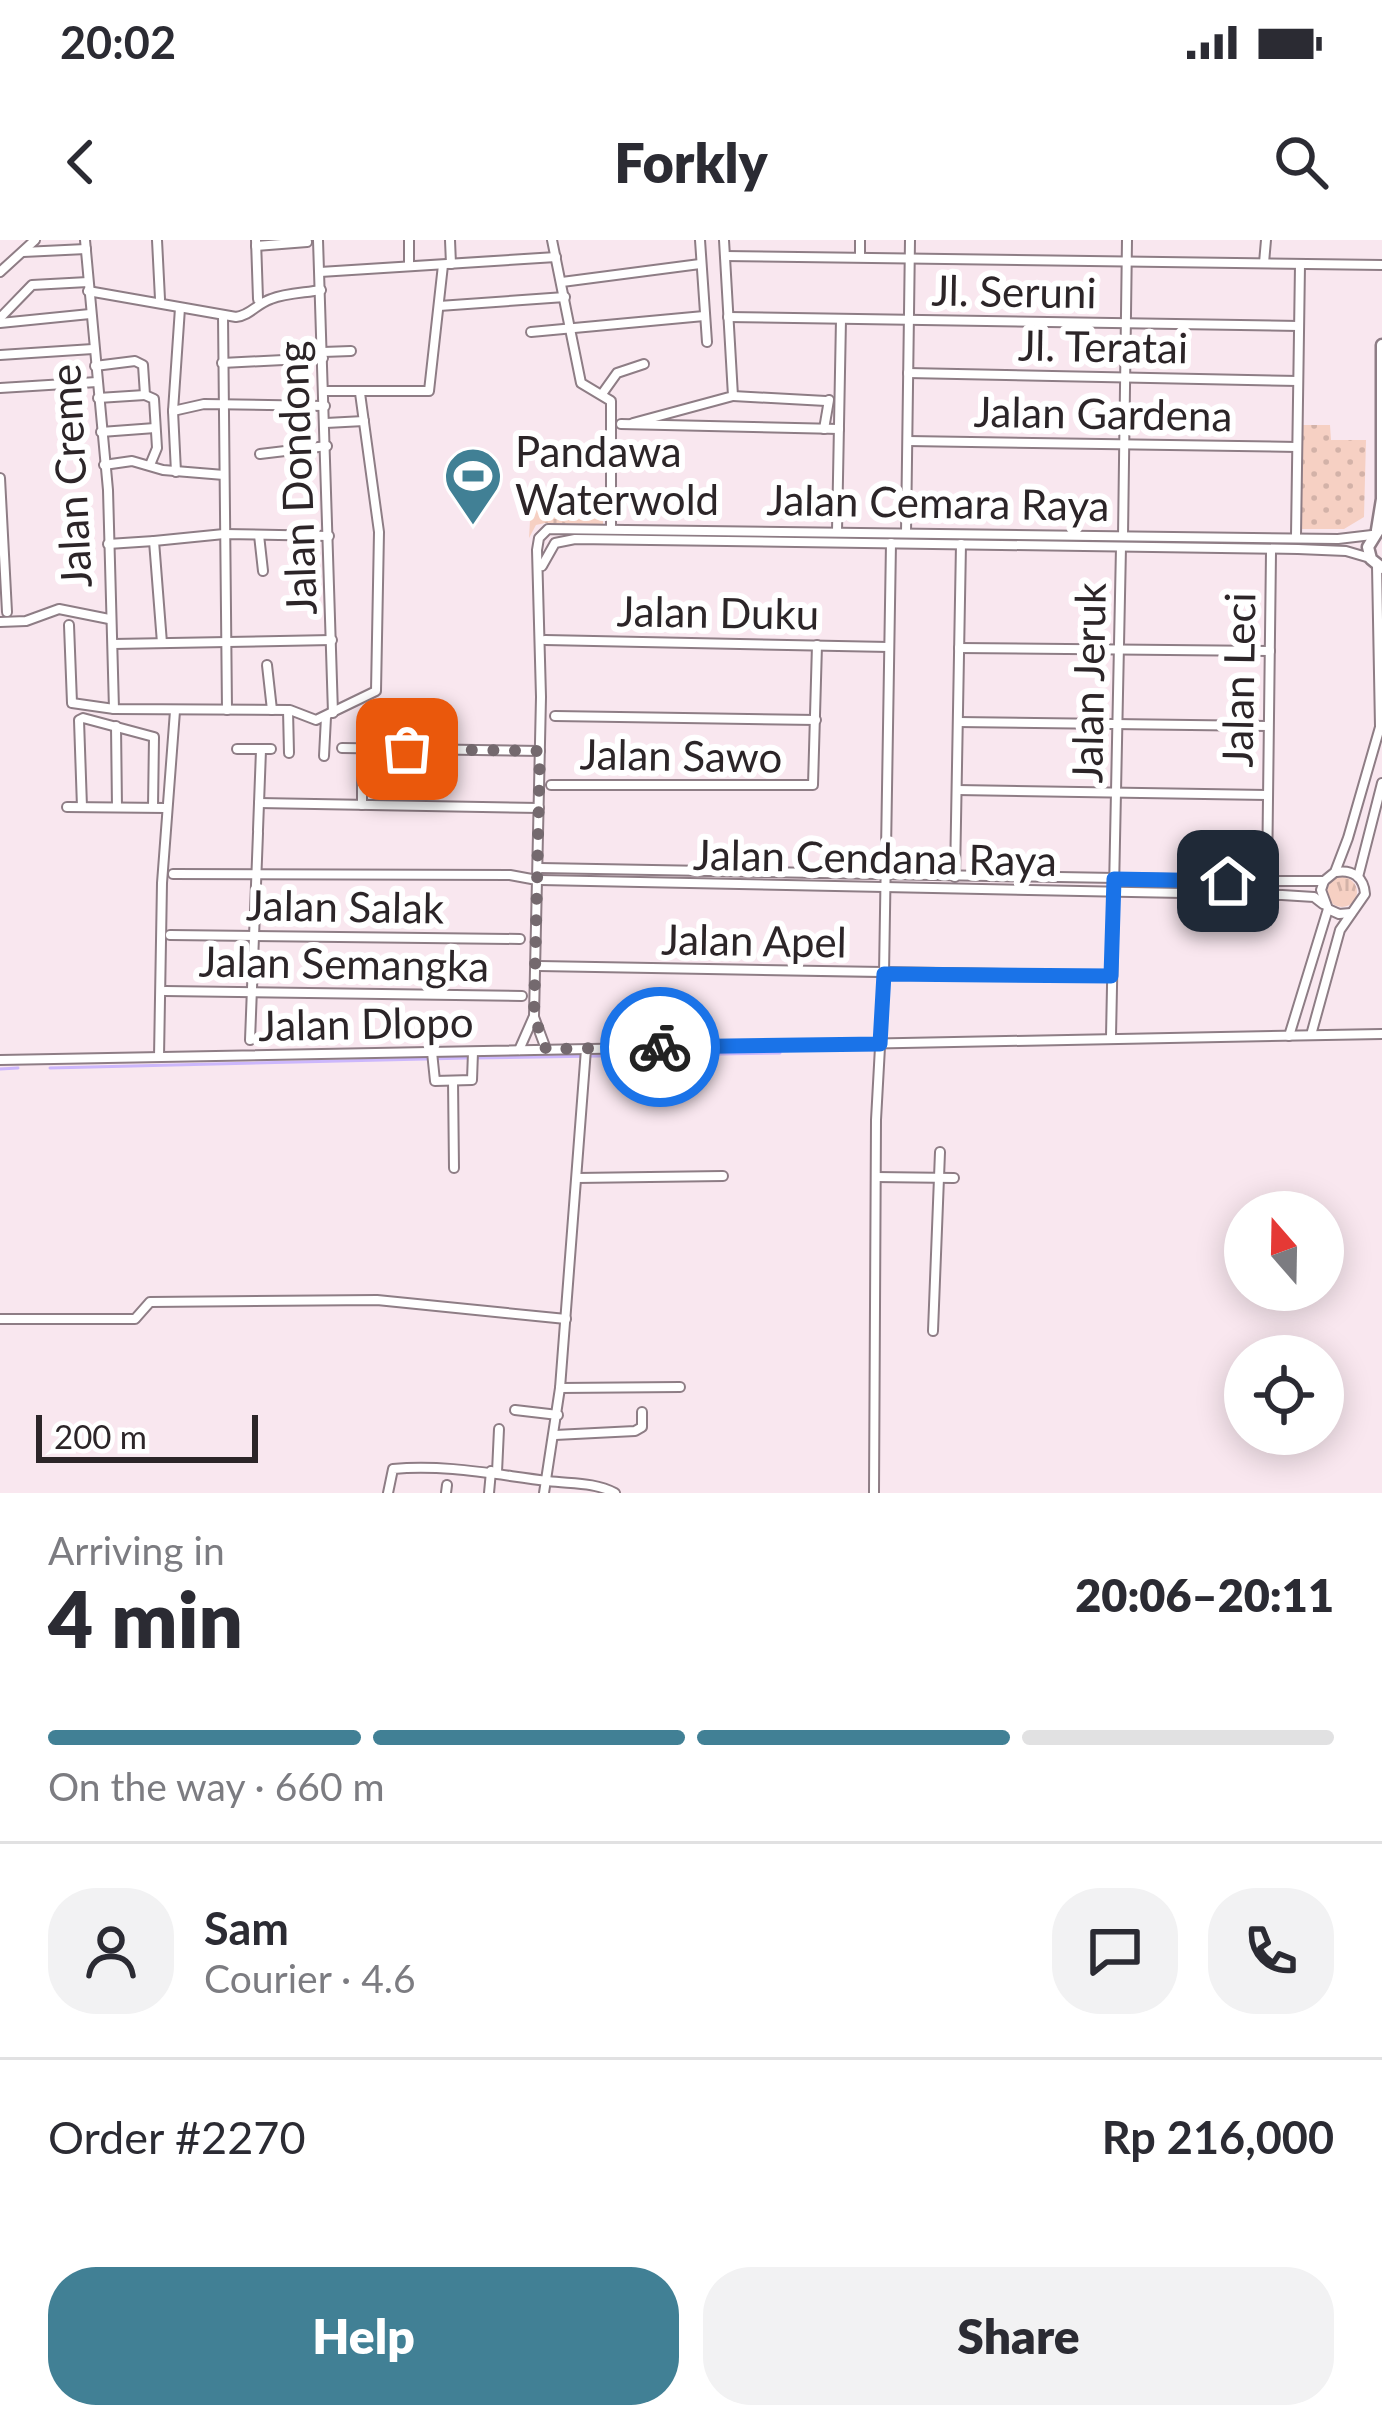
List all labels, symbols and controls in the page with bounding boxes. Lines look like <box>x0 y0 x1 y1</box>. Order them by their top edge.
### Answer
text: 20:02 <box>60 15 176 69</box>
icon: back <box>48 129 114 195</box>
icon: search <box>1268 129 1334 195</box>
text: Forkly <box>614 130 768 195</box>
street label: Jl. Seruni <box>931 265 1097 317</box>
street label: Jl. Teratai <box>1018 320 1188 372</box>
street label: Jalan Dondong <box>266 340 326 616</box>
street label: Jalan Creme <box>39 363 101 589</box>
street label: Jalan Gardena <box>973 386 1233 440</box>
place label: Pandawa Waterwold <box>515 426 719 524</box>
sports icon: Pandawa Waterwold <box>442 445 504 527</box>
street label: Jalan Cemara Raya <box>766 474 1110 530</box>
street label: Jalan Jeruk <box>1061 582 1115 784</box>
street label: Jalan Duku <box>616 585 820 639</box>
street label: Jalan Leci <box>1211 592 1265 768</box>
pin <box>356 698 458 800</box>
icon: bag <box>374 716 440 782</box>
street label: Jalan Sawo <box>579 728 783 782</box>
street label: Jalan Cendana Raya <box>693 829 1057 885</box>
pin <box>1177 830 1279 932</box>
icon: home <box>1195 848 1261 914</box>
street label: Jalan Salak <box>245 879 445 933</box>
street label: Jalan Apel <box>661 913 847 967</box>
street label: Jalan Semangka <box>198 935 490 991</box>
courier <box>600 987 720 1107</box>
street label: Jalan Dlopo <box>258 996 474 1050</box>
icon: bike <box>627 1014 693 1080</box>
north arrow <box>1224 1191 1344 1311</box>
map controls <box>1224 1191 1344 1455</box>
button: locate <box>1224 1335 1344 1455</box>
scale bar <box>36 1409 258 1462</box>
text: 200 m <box>54 1416 147 1456</box>
text: Arriving in <box>48 1527 225 1573</box>
text: 20:06–20:11 <box>1075 1568 1334 1622</box>
text: 4 min <box>48 1571 243 1665</box>
text: On the way · 660 m <box>48 1763 385 1809</box>
button: person <box>48 1888 174 2014</box>
button: chat <box>1052 1888 1178 2014</box>
button: phone <box>1208 1888 1334 2014</box>
text: Sam <box>204 1901 289 1955</box>
text: Courier · 4.6 <box>204 1955 416 2001</box>
text: Order #2270 <box>48 2110 306 2164</box>
text: Rp 216,000 <box>1102 2110 1334 2164</box>
button: Help <box>48 2267 679 2405</box>
button: Share <box>703 2267 1334 2405</box>

